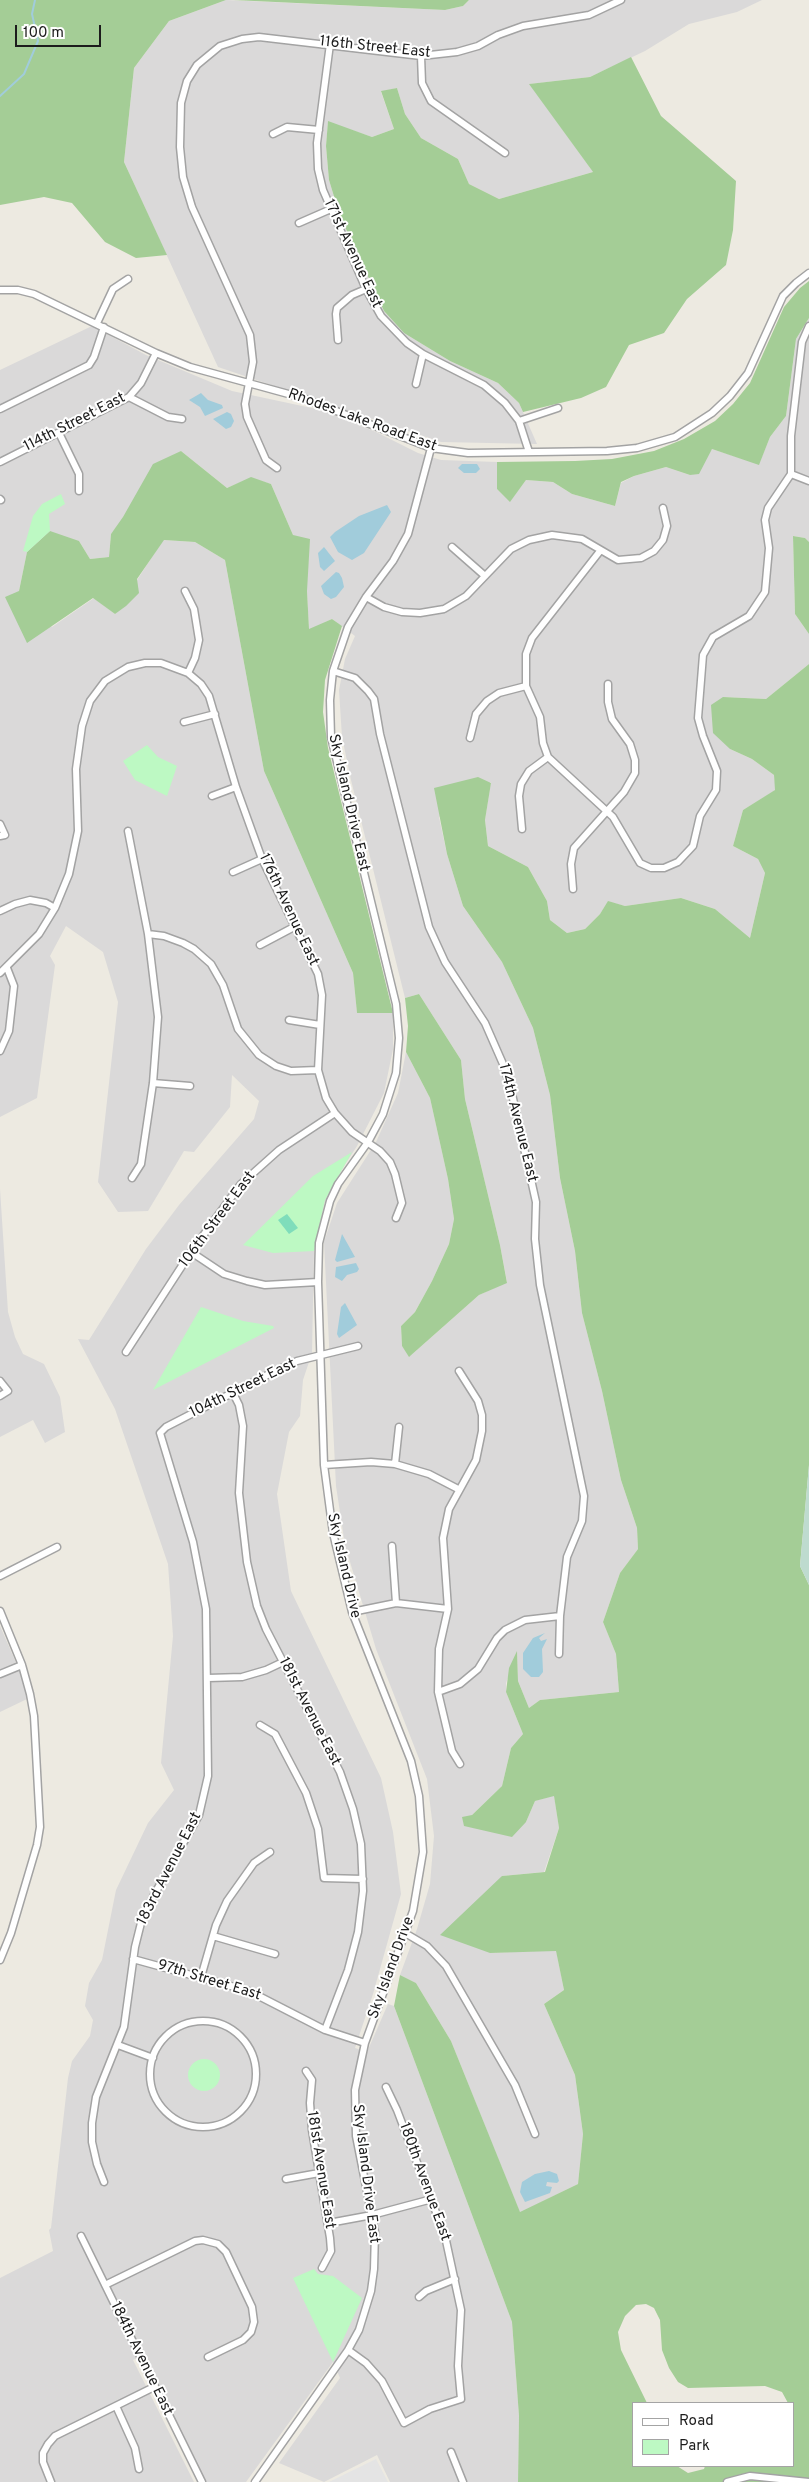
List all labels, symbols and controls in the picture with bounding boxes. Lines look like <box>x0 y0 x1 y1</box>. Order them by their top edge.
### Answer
scale bar <box>18 15 104 47</box>
text: 100 m <box>23 24 64 43</box>
street label: 116th Street East <box>319 33 431 63</box>
street label: 171st Avenue East <box>319 197 385 311</box>
street label: Rhodes Lake Road East <box>285 386 439 456</box>
street label: 114th Street East <box>21 390 129 456</box>
street label: Sky Island Drive East <box>323 733 373 873</box>
street label: 176th Avenue East <box>254 851 322 969</box>
street label: 174th Avenue East <box>494 1062 540 1184</box>
street label: 106th Street East <box>176 1168 260 1272</box>
street label: 104th Street East <box>187 1355 299 1423</box>
street label: Sky Island Drive <box>322 1512 364 1620</box>
street label: 181st Avenue East <box>274 1655 344 1769</box>
street label: 183rd Avenue East <box>134 1810 206 1928</box>
street label: Sky Island Drive <box>365 1914 419 2022</box>
street label: 97th Street East <box>155 1957 263 2005</box>
street label: Sky Island Drive East <box>348 2103 382 2245</box>
street label: 181st Avenue East <box>302 2110 338 2230</box>
street label: 180th Avenue East <box>394 2120 454 2244</box>
street label: 184th Avenue East <box>106 2299 176 2419</box>
legend <box>632 2402 794 2467</box>
text: Road <box>679 2412 714 2431</box>
text: Park <box>679 2437 710 2456</box>

